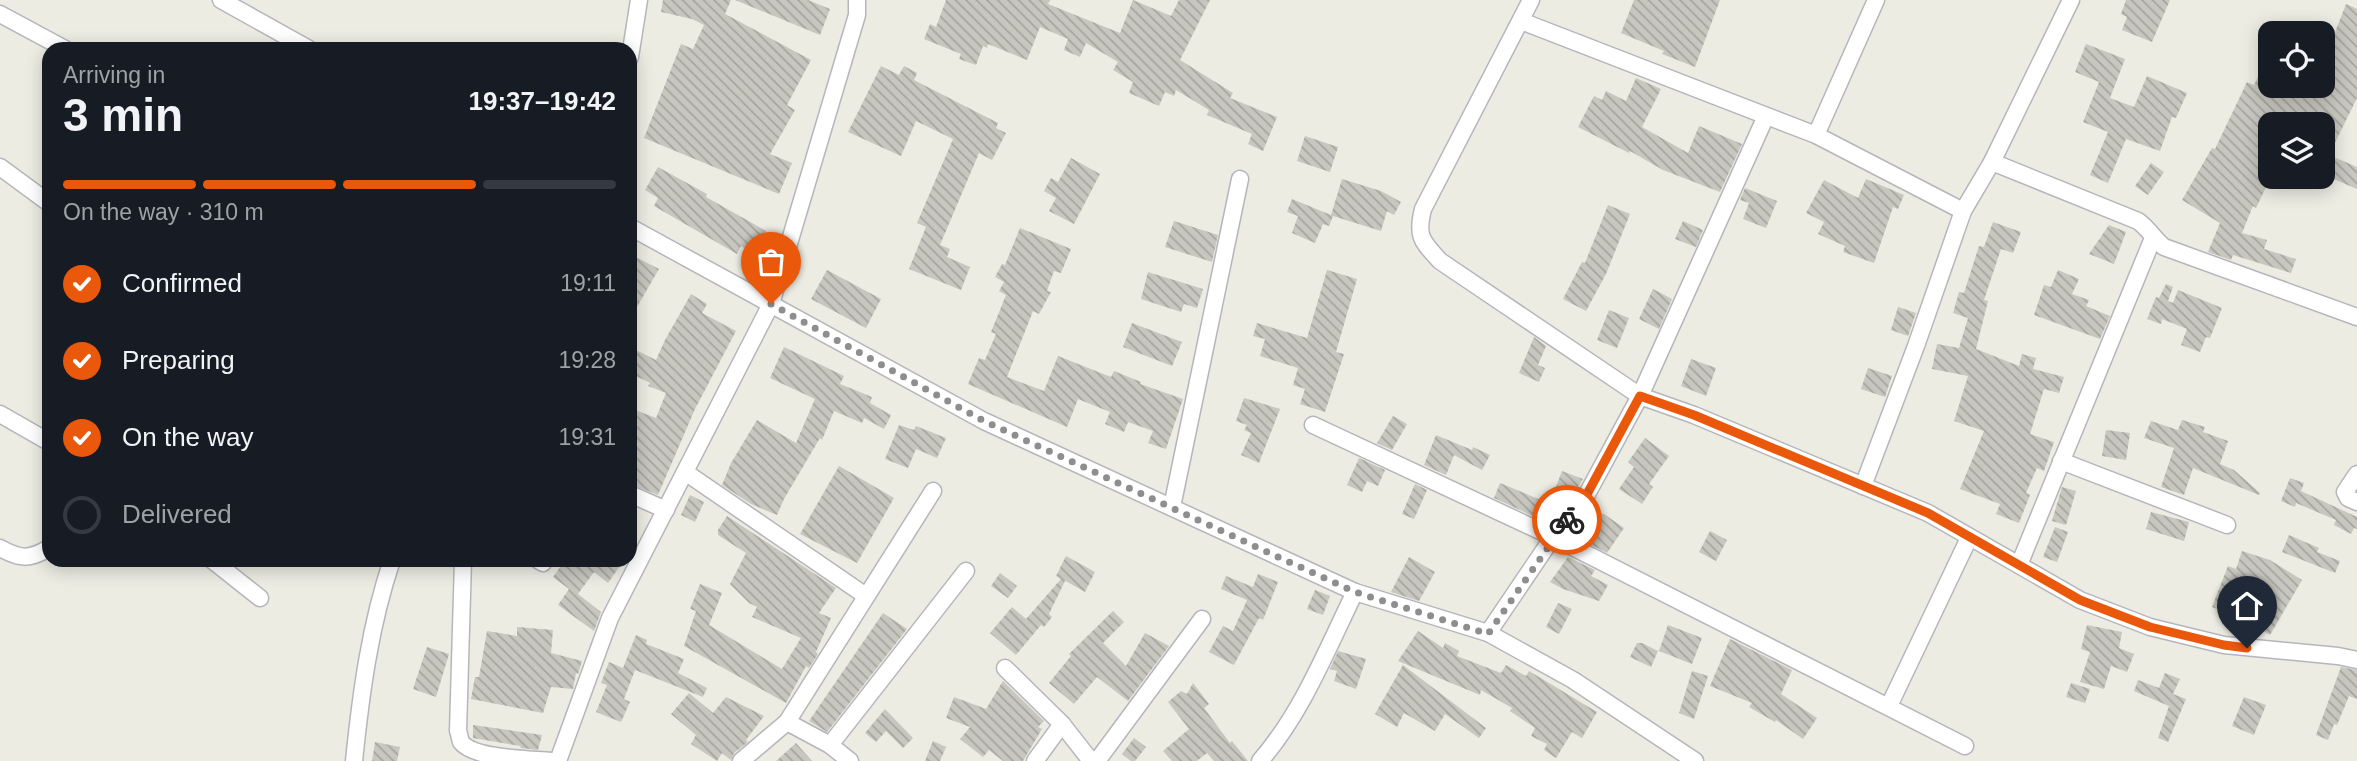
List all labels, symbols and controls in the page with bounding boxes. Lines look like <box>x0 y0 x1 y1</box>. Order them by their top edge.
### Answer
map controls <box>2258 21 2335 189</box>
button: locate <box>2258 21 2335 98</box>
text: Arriving in <box>63 62 165 88</box>
text: 19:37–19:42 <box>469 86 616 116</box>
text: 3 min <box>63 89 183 141</box>
button: layers <box>2258 112 2335 189</box>
text: On the way · 310 m <box>63 199 264 225</box>
pin <box>741 232 801 304</box>
icon: bag <box>752 243 790 281</box>
icon: check <box>63 265 101 303</box>
text: Confirmed <box>122 268 242 298</box>
text: 19:11 <box>560 270 616 296</box>
icon: check <box>63 342 101 380</box>
text: Preparing <box>122 345 235 375</box>
text: 19:28 <box>558 347 616 373</box>
icon: check <box>63 419 101 457</box>
text: On the way <box>122 422 254 452</box>
text: 19:31 <box>558 424 616 450</box>
courier <box>1532 485 1602 555</box>
text: Delivered <box>122 499 232 529</box>
icon: bike <box>1548 501 1586 539</box>
pin <box>2217 576 2277 648</box>
icon: home <box>2228 587 2266 625</box>

